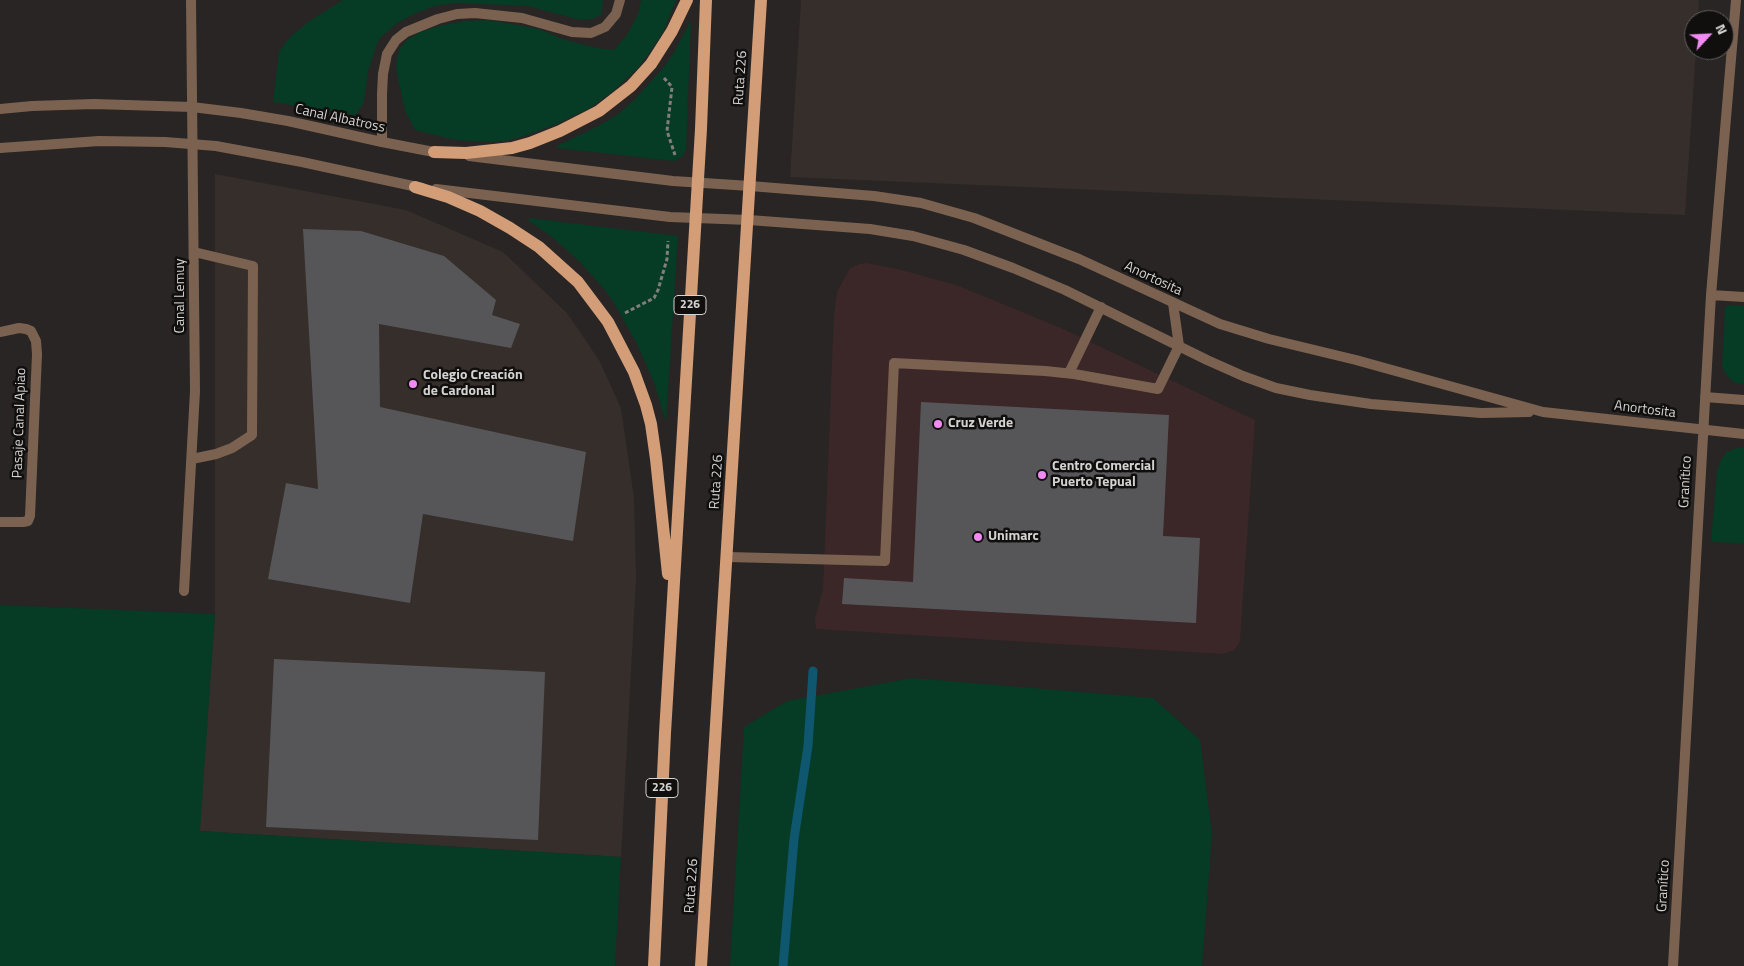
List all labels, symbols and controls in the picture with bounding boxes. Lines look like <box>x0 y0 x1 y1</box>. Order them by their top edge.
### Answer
north arrow <box>1684 10 1734 60</box>
text: N <box>1711 20 1734 38</box>
street label: Ruta 226 <box>731 50 751 106</box>
street label: Canal Albatross <box>294 101 386 137</box>
street label: Canal Lemuy <box>173 258 189 334</box>
street label: Anortosita <box>1121 258 1185 300</box>
road number: 226 <box>674 296 706 314</box>
street label: Pasaje Canal Apiao <box>10 367 30 479</box>
place label: Colegio Creación de Cardonal <box>423 368 523 401</box>
marker: Colegio Creación de Cardonal <box>407 378 419 390</box>
street label: Anortosita <box>1613 398 1677 422</box>
place label: Cruz Verde <box>948 416 1013 432</box>
marker: Cruz Verde <box>932 418 944 430</box>
street label: Ruta 226 <box>707 454 727 510</box>
street label: Granítico <box>1676 455 1696 509</box>
place label: Centro Comercial Puerto Tepual <box>1052 459 1155 492</box>
marker: Centro Comercial Puerto Tepual <box>1036 469 1048 481</box>
place label: Unimarc <box>988 529 1039 545</box>
marker: Unimarc <box>972 531 984 543</box>
road number: 226 <box>646 778 678 798</box>
street label: Ruta 226 <box>682 858 702 914</box>
street label: Granítico <box>1654 859 1674 913</box>

